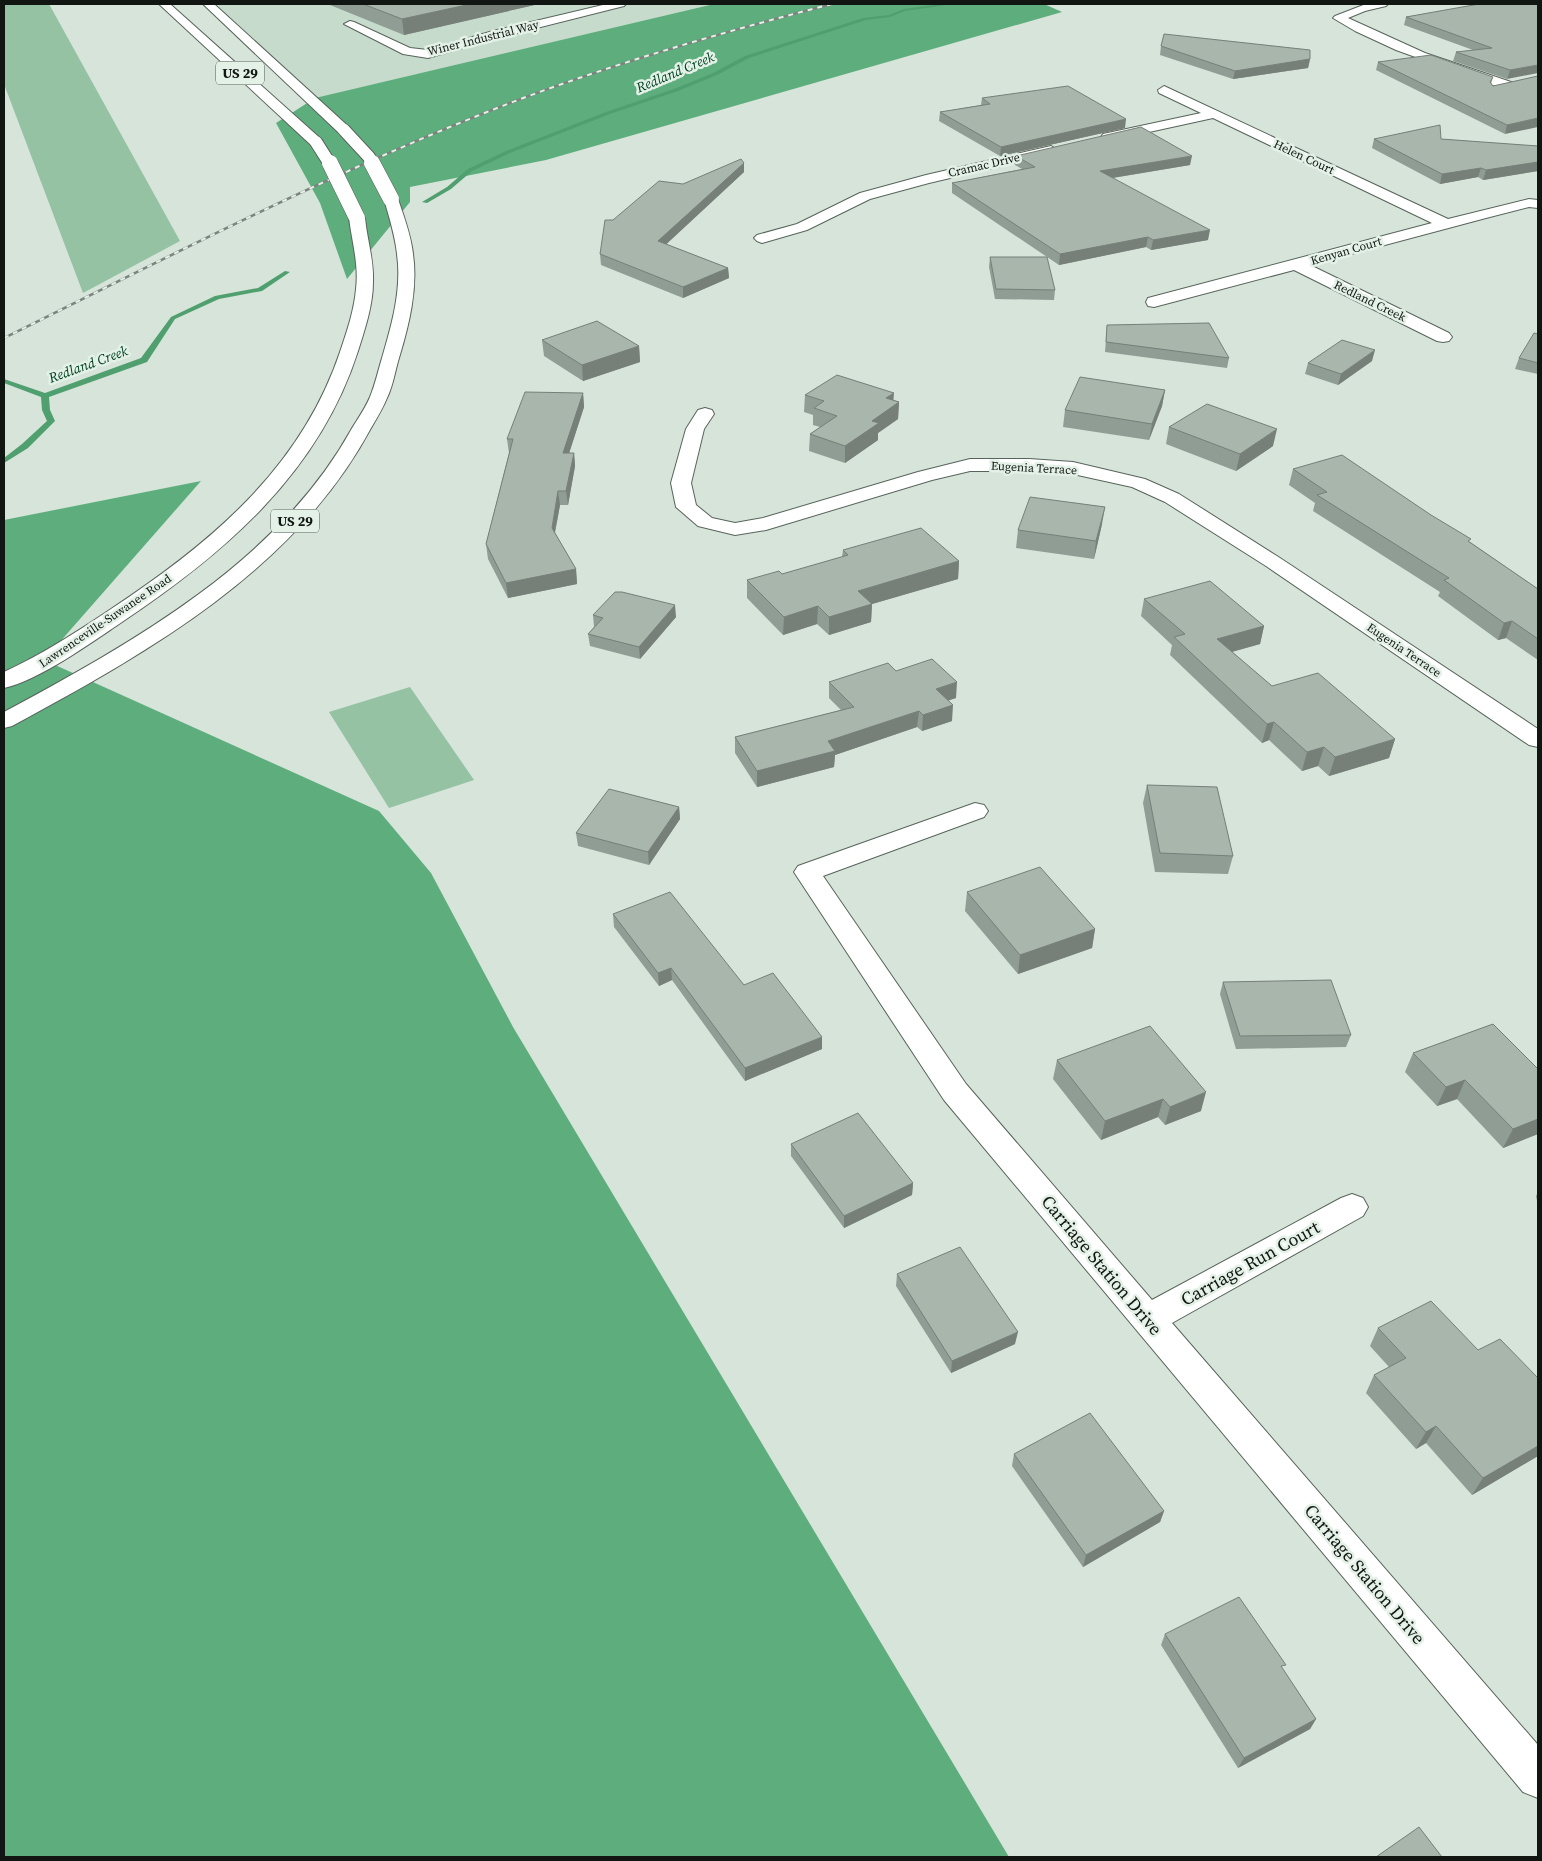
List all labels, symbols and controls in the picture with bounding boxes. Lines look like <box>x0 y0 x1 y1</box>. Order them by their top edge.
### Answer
street label: Winer Industrial Way <box>426 16 541 60</box>
water label: Redland Creek <box>632 46 717 98</box>
road number: US 29 <box>216 62 264 84</box>
street label: Helen Court <box>1271 136 1337 178</box>
street label: Cramac Drive <box>947 149 1021 181</box>
street label: Kenyan Court <box>1309 233 1383 269</box>
street label: Redland Creek <box>1331 277 1409 326</box>
water label: Redland Creek <box>45 340 131 388</box>
street label: Eugenia Terrace <box>990 458 1078 478</box>
road number: US 29 <box>271 510 319 532</box>
street label: Lawrenceville-Suwanee Road <box>36 571 174 671</box>
street label: Eugenia Terrace <box>1364 619 1444 681</box>
street label: Carriage Station Drive <box>1036 1189 1168 1341</box>
street label: Carriage Run Court <box>1176 1214 1324 1312</box>
street label: Carriage Station Drive <box>1299 1498 1431 1650</box>

